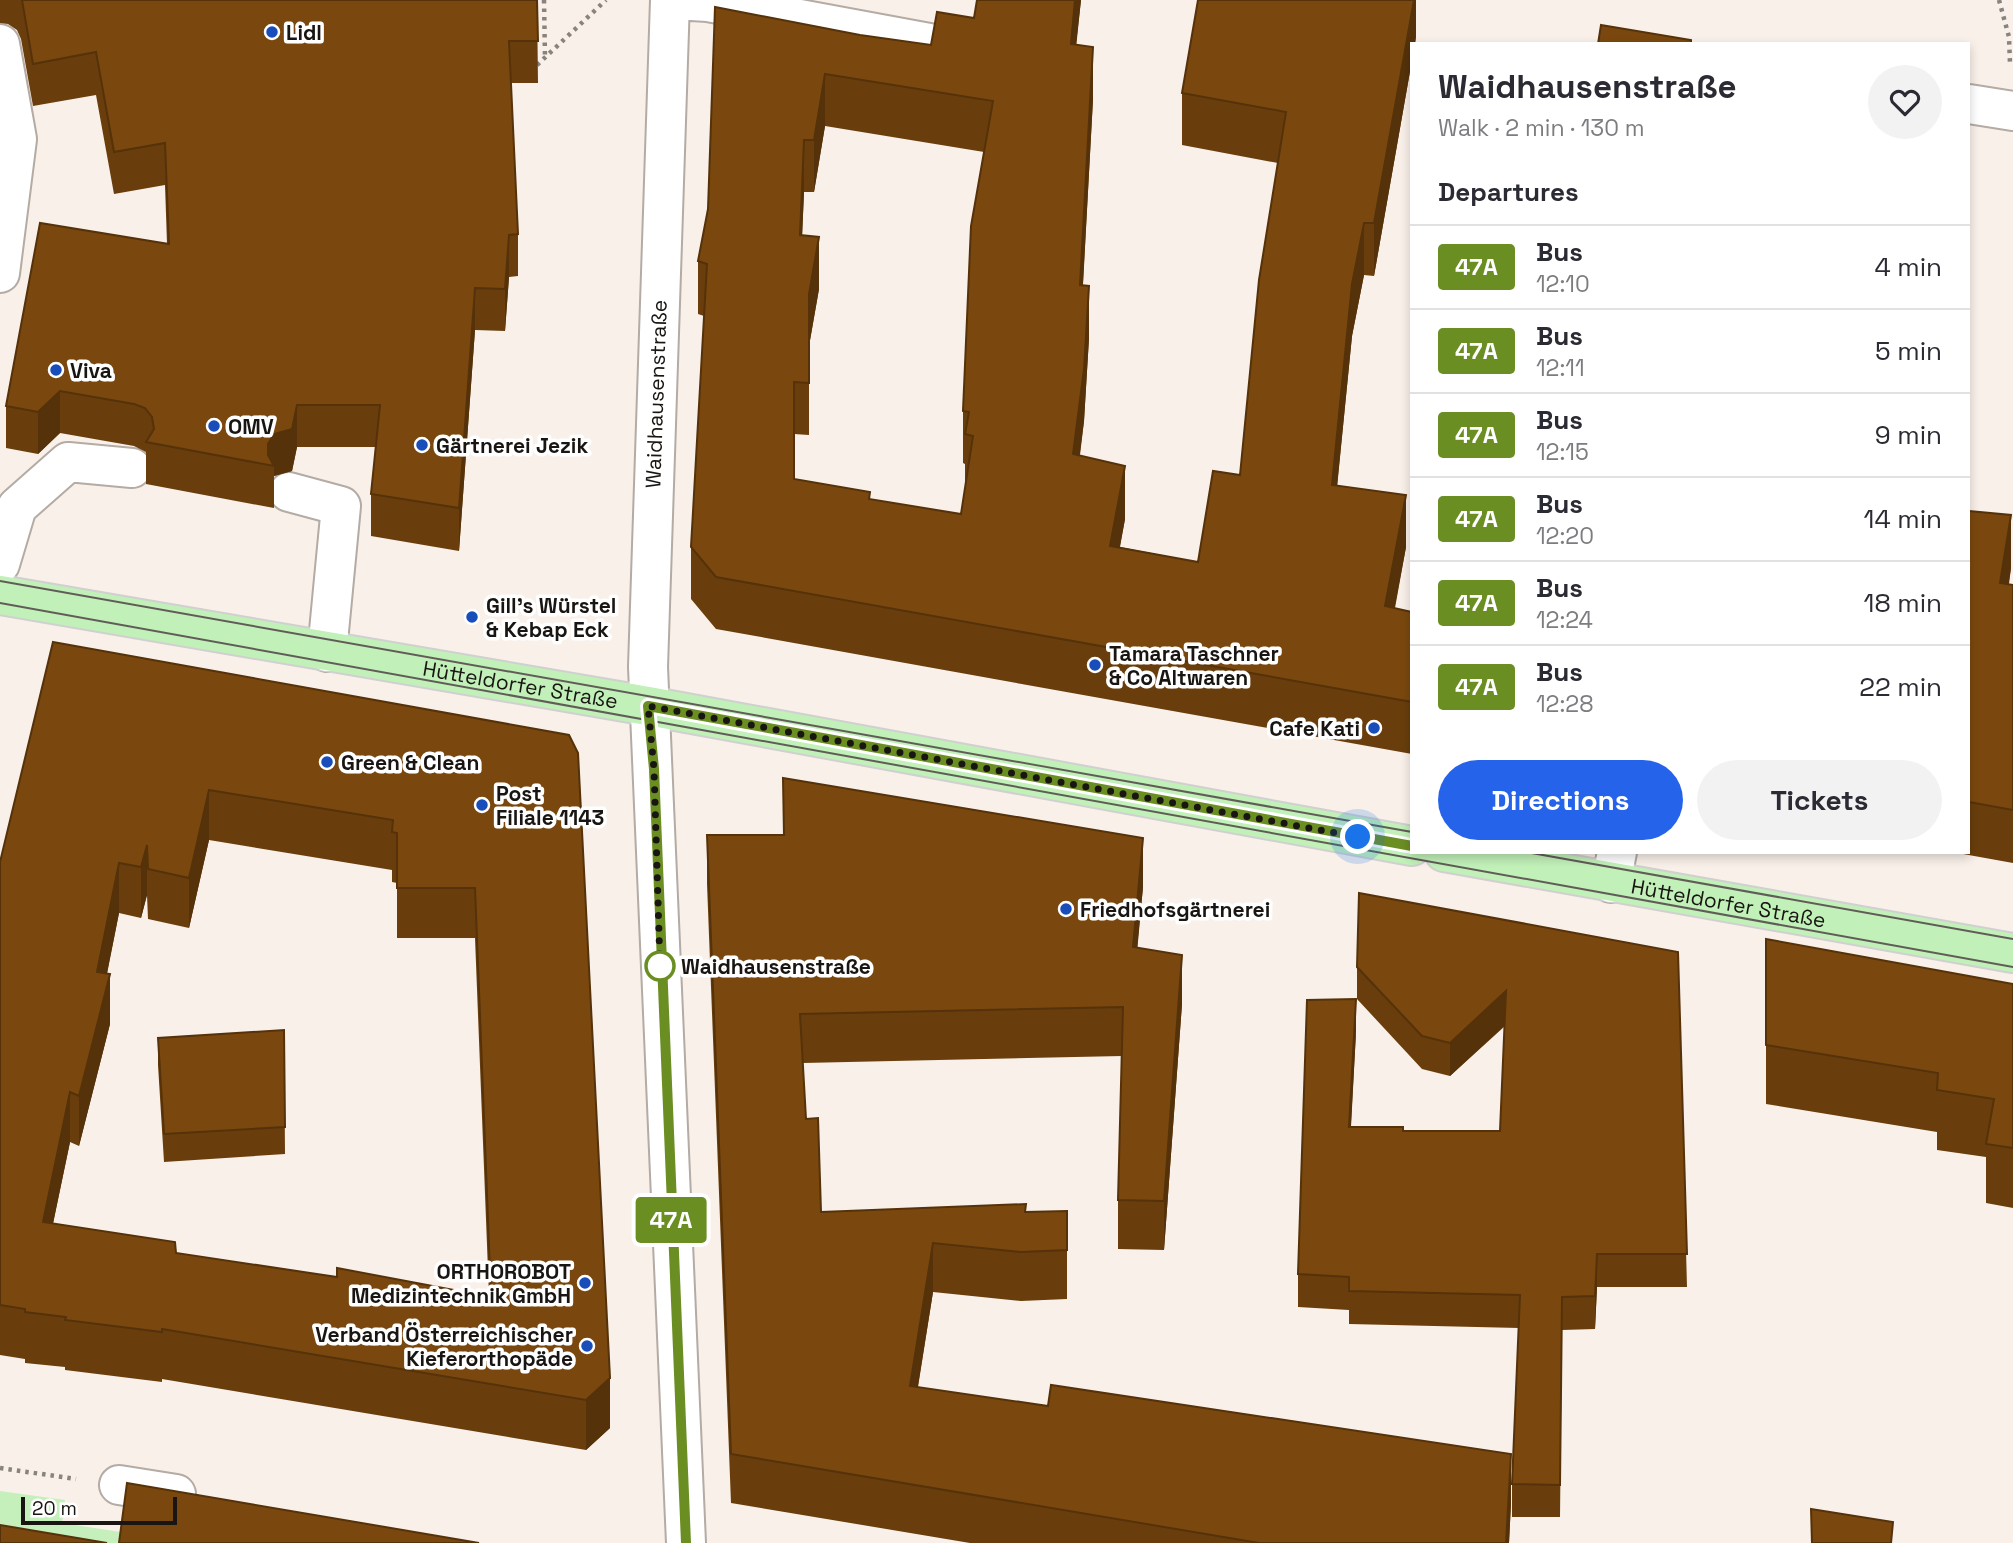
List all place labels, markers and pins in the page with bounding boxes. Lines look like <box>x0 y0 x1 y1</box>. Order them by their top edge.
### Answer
place label: Lidl <box>286 19 322 46</box>
marker: Lidl <box>264 24 280 40</box>
place label: Viva <box>70 357 112 384</box>
marker: Viva <box>48 362 64 378</box>
place label: OMV <box>228 413 274 440</box>
marker: OMV <box>206 418 222 434</box>
place label: Gärtnerei Jezik <box>436 432 588 459</box>
marker: Gärtnerei Jezik <box>414 437 430 453</box>
place label: Gill's Würstel & Kebap Eck <box>486 592 616 643</box>
marker: Gill's Würstel & Kebap Eck <box>464 609 480 625</box>
place label: Tamara Taschner & Co Altwaren <box>1109 640 1279 691</box>
marker: Tamara Taschner & Co Altwaren <box>1087 657 1103 673</box>
place label: Cafe Kati <box>1269 715 1360 742</box>
marker: Cafe Kati <box>1366 720 1382 736</box>
place label: Green & Clean <box>341 749 479 776</box>
marker: Green & Clean <box>319 754 335 770</box>
place label: Post Filiale 1143 <box>496 780 604 831</box>
marker: Post Filiale 1143 <box>474 797 490 813</box>
place label: Friedhofsgärtnerei <box>1080 896 1270 923</box>
marker: Friedhofsgärtnerei <box>1058 901 1074 917</box>
marker: Waidhausenstraße <box>645 951 675 981</box>
place label: Waidhausenstraße <box>681 953 871 980</box>
place label: ORTHOROBOT Medizintechnik GmbH <box>351 1258 571 1309</box>
marker: ORTHOROBOT Medizintechnik GmbH <box>577 1275 593 1291</box>
place label: Verband Österreichischer Kieferorthopäde <box>315 1321 573 1372</box>
marker: Verband Österreichischer Kieferorthopäde <box>579 1338 595 1354</box>

